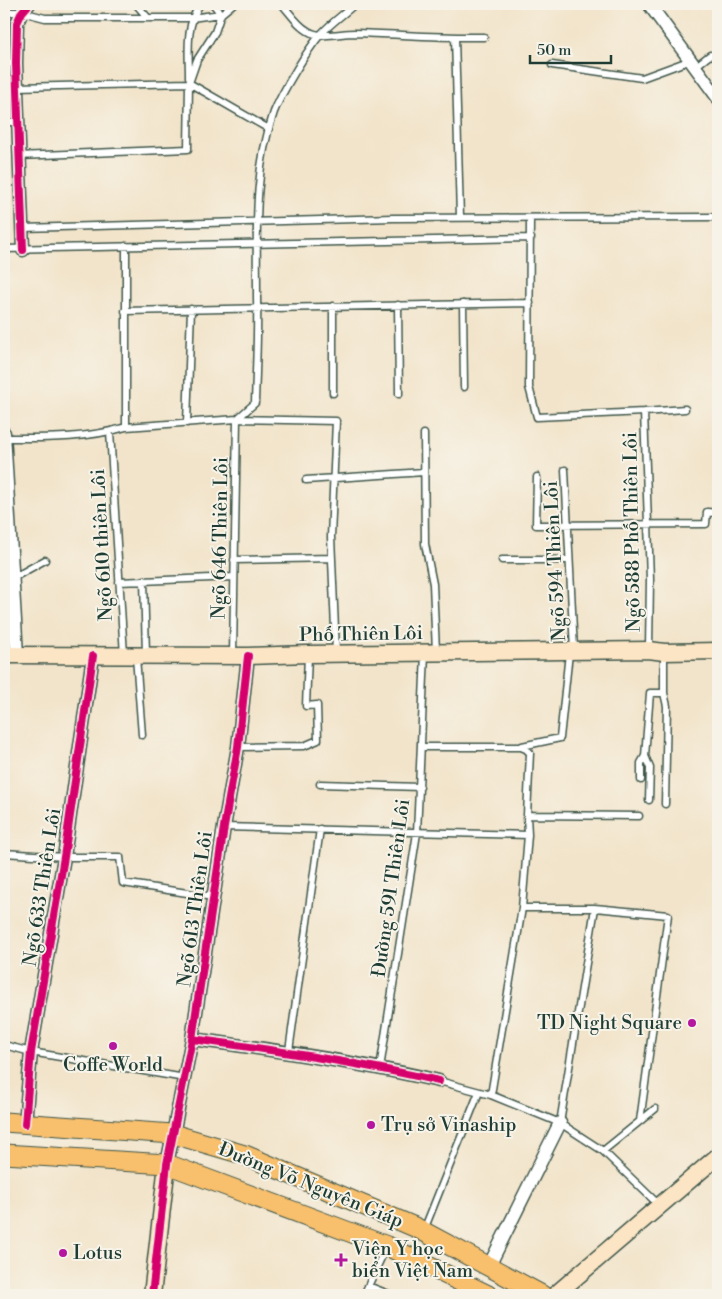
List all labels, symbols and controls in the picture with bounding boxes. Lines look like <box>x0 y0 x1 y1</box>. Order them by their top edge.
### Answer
scale bar <box>530 32 611 64</box>
text: 50 m <box>537 41 571 60</box>
street label: Ngõ 588 Phố Thiên Lôi <box>618 432 646 632</box>
street label: Ngõ 646 Thiên Lôi <box>207 457 233 619</box>
street label: Ngõ 610 thiên Lôi <box>86 468 118 622</box>
street label: Ngõ 594 Thiên Lôi <box>539 480 571 642</box>
street label: Phố Thiên Lôi <box>299 621 423 647</box>
street label: Đường 591 Thiên Lôi <box>367 797 415 979</box>
street label: Ngõ 633 Thiên Lôi <box>18 806 66 968</box>
street label: Ngõ 613 Thiên Lôi <box>172 830 218 988</box>
place label: TD Night Square <box>537 1011 682 1035</box>
marker: TD Night Square <box>686 1017 698 1029</box>
marker: Coffe World <box>107 1040 119 1052</box>
place label: Coffe World <box>63 1053 163 1077</box>
place label: Trụ sở Vinaship <box>381 1113 517 1137</box>
marker: Trụ sở Vinaship <box>365 1119 377 1131</box>
street label: Đường Võ Nguyên Giáp <box>215 1137 407 1233</box>
place label: Viện Y học biển Việt Nam <box>351 1237 473 1283</box>
place label: Lotus <box>73 1241 122 1265</box>
marker: Lotus <box>57 1247 69 1259</box>
marker: Viện Y học biển Việt Nam <box>334 1253 348 1267</box>

